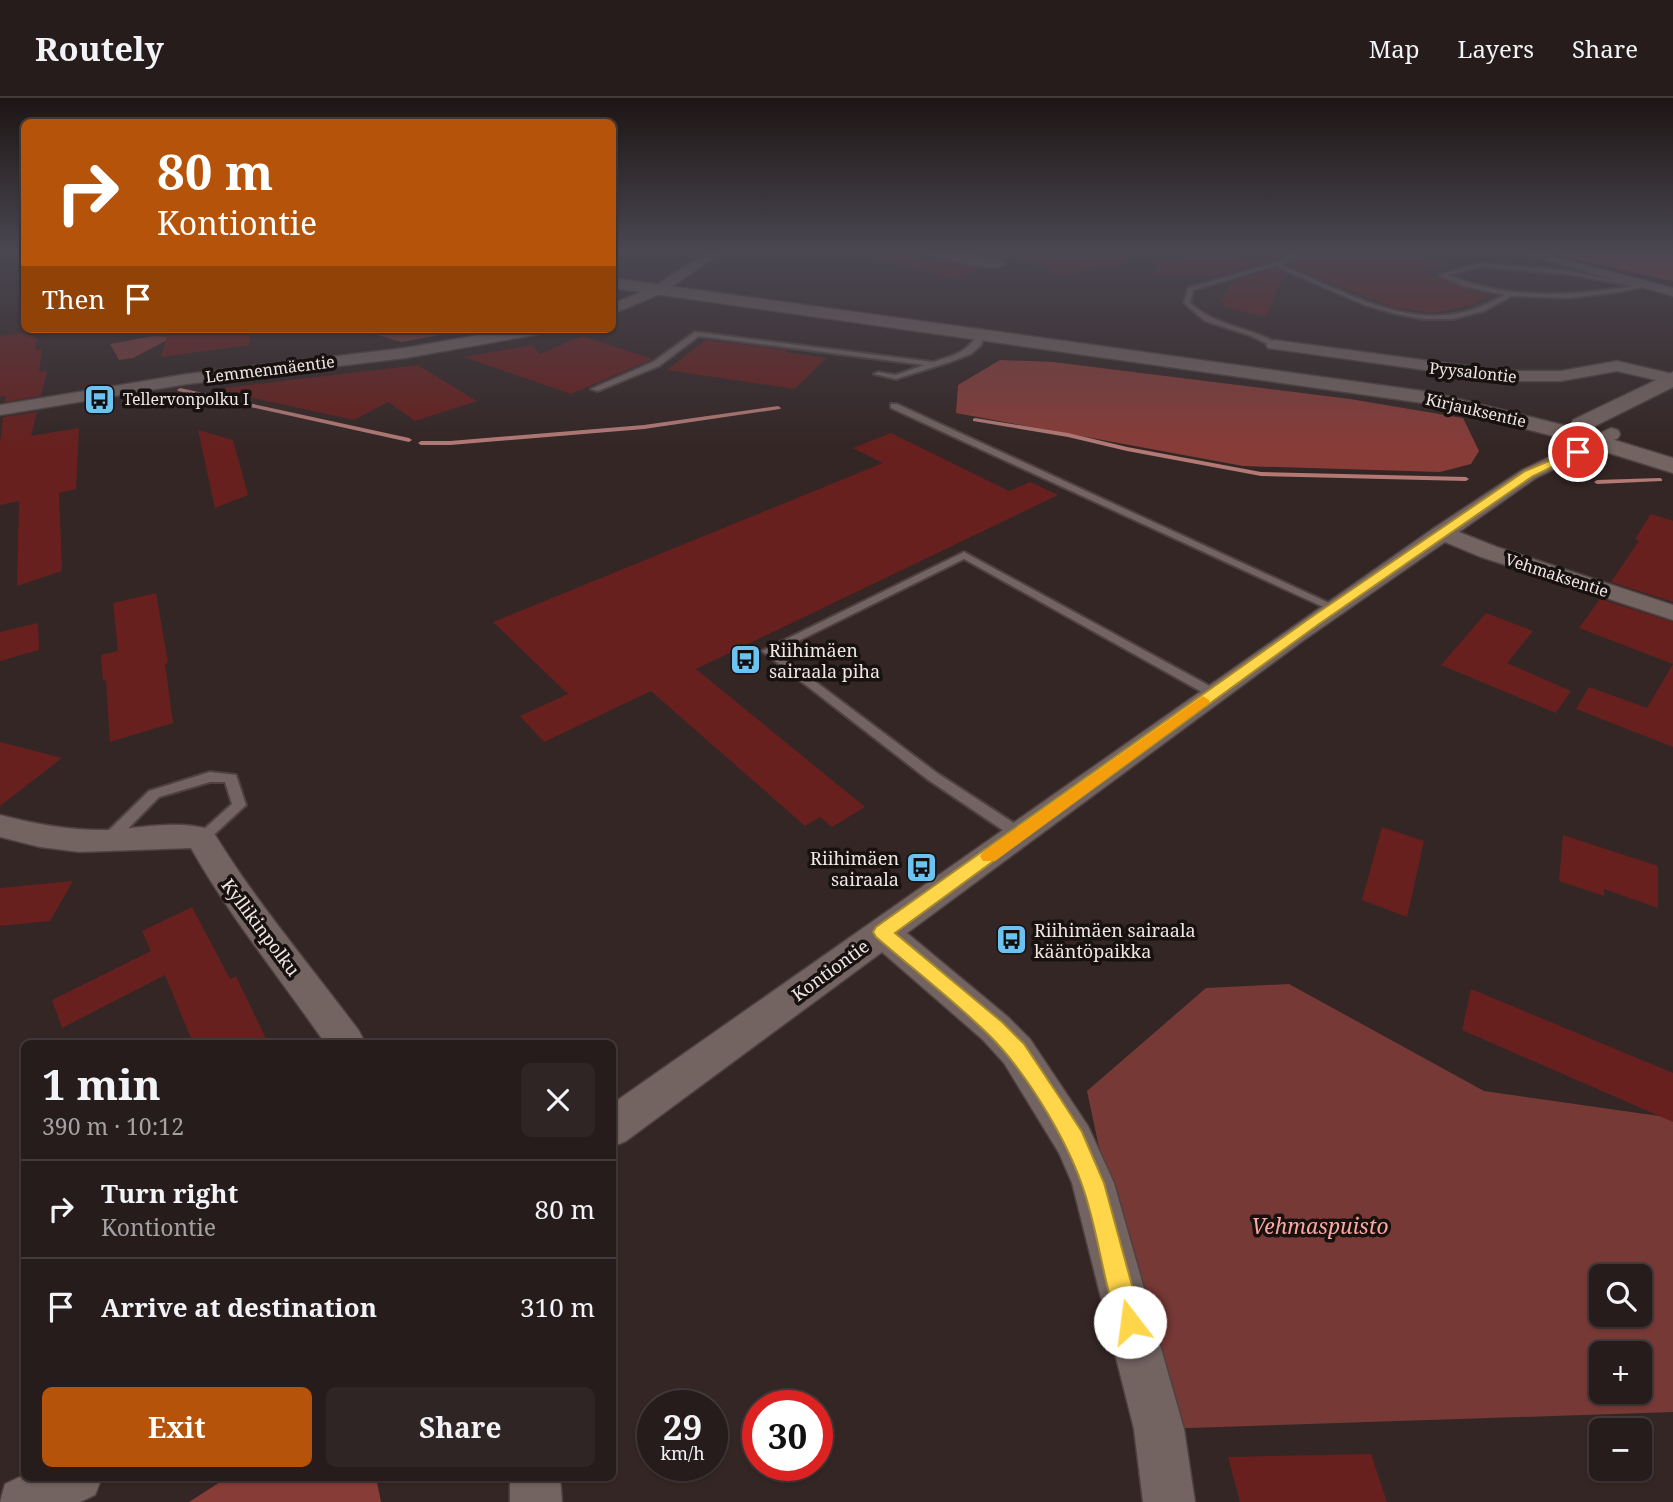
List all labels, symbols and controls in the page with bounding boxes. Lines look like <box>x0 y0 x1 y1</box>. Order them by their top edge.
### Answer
text: Routely <box>35 26 164 71</box>
text: Map <box>1369 32 1420 65</box>
text: Layers <box>1458 32 1534 65</box>
text: Share <box>1572 32 1638 65</box>
text: 80 m <box>157 138 273 204</box>
icon: right <box>42 147 133 238</box>
text: Kontiontie <box>157 201 317 244</box>
icon: arrive <box>119 280 157 318</box>
text: Then <box>42 281 105 317</box>
street label: Lemmenmäentie <box>204 350 336 388</box>
street label: Pyysalontie <box>1428 356 1518 388</box>
bus stop icon: Tellervonpolku I <box>83 382 117 416</box>
place label: Tellervonpolku I <box>123 388 249 410</box>
street label: Kirjauksentie <box>1424 388 1528 432</box>
pin <box>1548 422 1608 482</box>
icon: arrive <box>1559 433 1597 471</box>
street label: Vehmaksentie <box>1502 548 1612 602</box>
place label: Riihimäen sairaala piha <box>769 638 880 683</box>
bus stop icon: Riihimäen sairaala piha <box>729 643 763 677</box>
place label: Riihimäen sairaala <box>810 846 899 891</box>
bus stop icon: Riihimäen sairaala <box>905 851 939 885</box>
street label: Kyllikinpolku <box>217 873 306 981</box>
place label: Riihimäen sairaala kääntöpaikka <box>1034 918 1196 963</box>
bus stop icon: Riihimäen sairaala kääntöpaikka <box>994 923 1028 957</box>
street label: Kontiontie <box>787 934 873 1006</box>
text: 1 min <box>42 1055 161 1112</box>
button: close <box>521 1063 595 1137</box>
text: 390 m · 10:12 <box>42 1110 184 1142</box>
text: Turn right <box>101 1175 238 1211</box>
icon: right <box>42 1190 80 1228</box>
text: 80 m <box>535 1191 595 1227</box>
text: Kontiontie <box>101 1211 216 1243</box>
park label: Vehmaspuisto <box>1251 1212 1389 1240</box>
map controls <box>1589 1264 1652 1481</box>
button: search <box>1589 1264 1652 1327</box>
position arrow <box>1093 1285 1167 1359</box>
icon: arrive <box>42 1288 80 1326</box>
text: Arrive at destination <box>101 1289 377 1325</box>
text: 310 m <box>520 1289 595 1325</box>
button: + <box>1589 1341 1652 1404</box>
button: Exit <box>42 1387 312 1467</box>
button: Share <box>326 1387 595 1467</box>
speed limit sign: 30 <box>742 1390 833 1481</box>
text: 29 <box>663 1403 702 1450</box>
button: − <box>1589 1418 1652 1481</box>
text: km/h <box>660 1441 705 1465</box>

